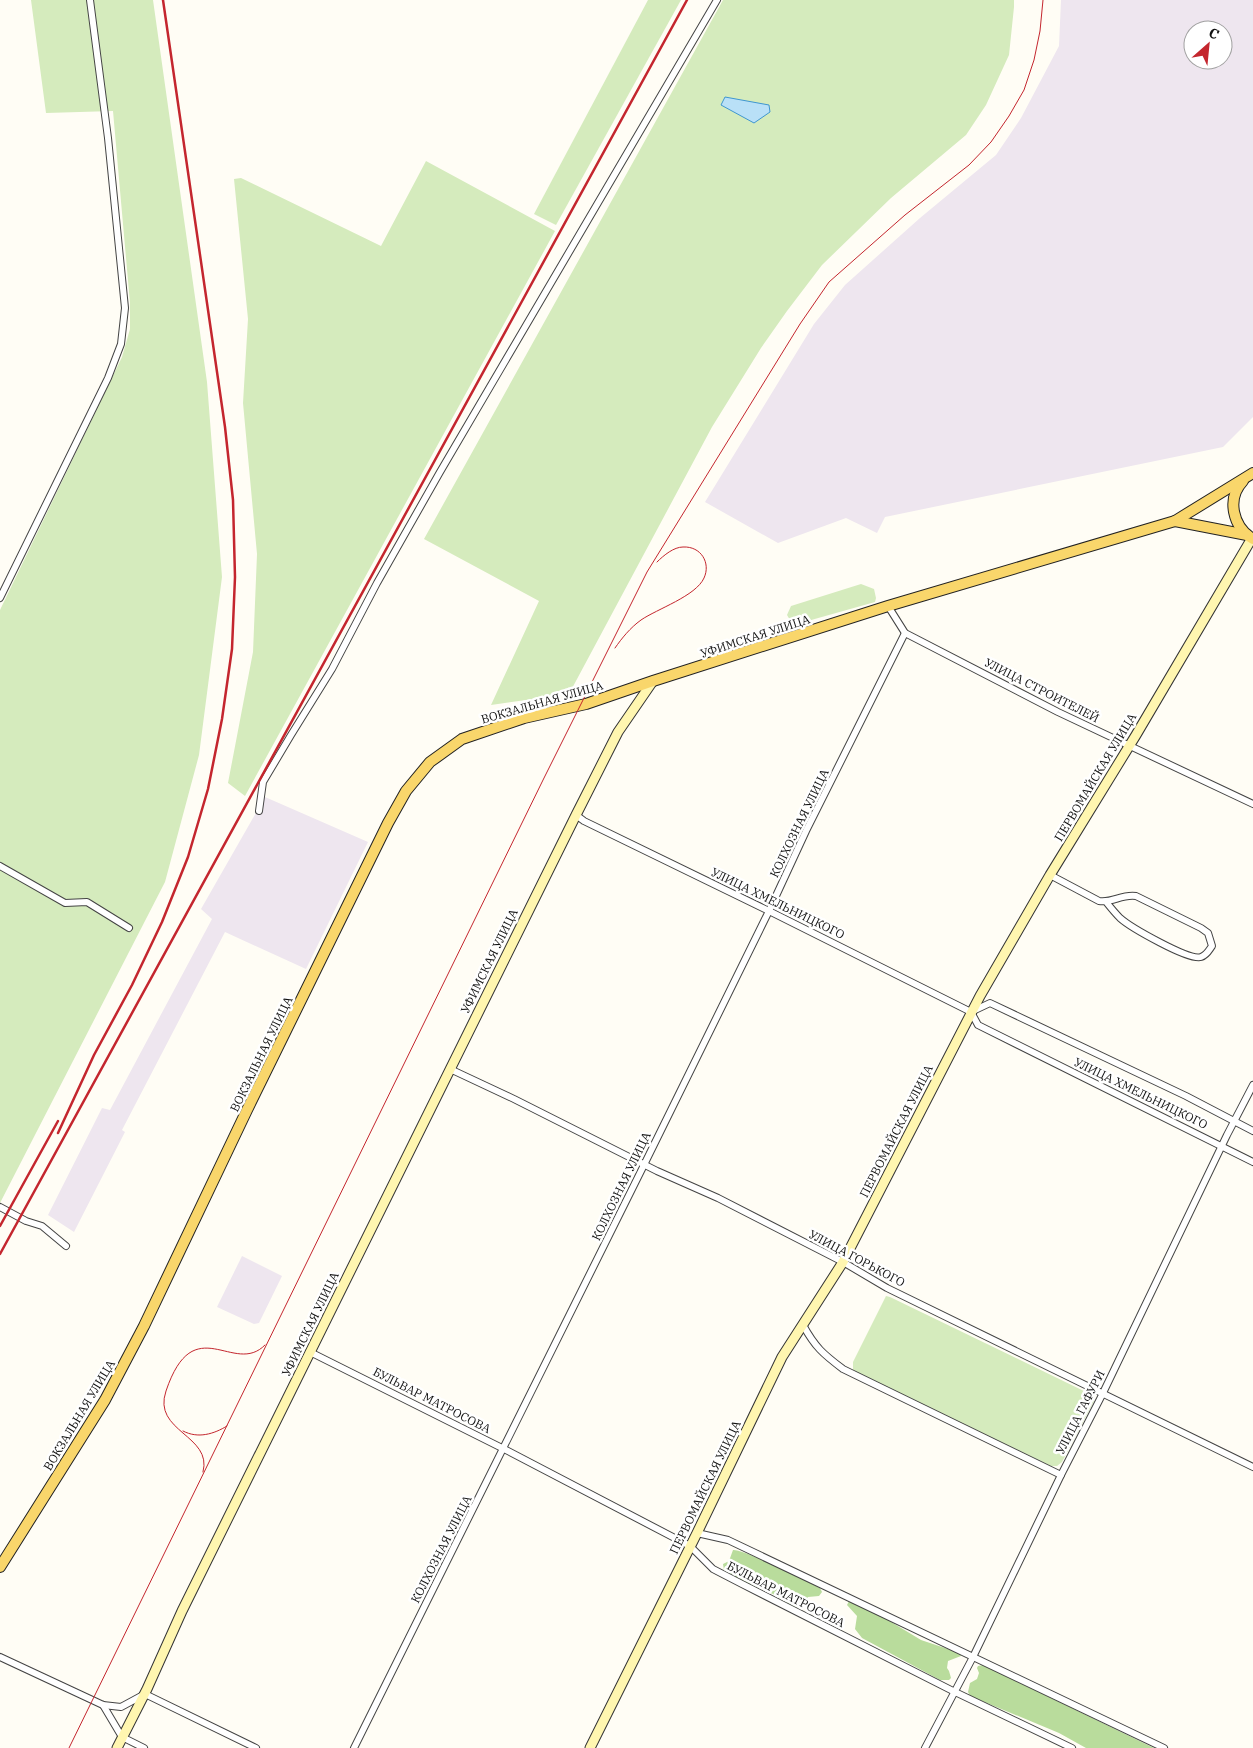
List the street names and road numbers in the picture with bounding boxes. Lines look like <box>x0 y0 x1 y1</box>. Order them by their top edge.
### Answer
street label: УФИМСКАЯ УЛИЦА <box>698 611 812 661</box>
street label: УЛИЦА СТРОИТЕЛЕЙ <box>982 655 1102 725</box>
street label: ВОКЗАЛЬНАЯ УЛИЦА <box>479 677 606 727</box>
street label: ПЕРВОМАЙСКАЯ УЛИЦА <box>1051 710 1140 844</box>
street label: КОЛХОЗНАЯ УЛИЦА <box>766 766 832 880</box>
street label: УЛИЦА ХМЕЛЬНИЦКОГО <box>709 864 847 942</box>
street label: УФИМСКАЯ УЛИЦА <box>457 906 521 1016</box>
street label: ВОКЗАЛЬНАЯ УЛИЦА <box>227 993 296 1114</box>
street label: УЛИЦА ХМЕЛЬНИЦКОГО <box>1072 1054 1210 1132</box>
street label: ПЕРВОМАЙСКАЯ УЛИЦА <box>856 1062 936 1200</box>
street label: КОЛХОЗНАЯ УЛИЦА <box>588 1129 654 1243</box>
street label: УЛИЦА ГОРЬКОГО <box>806 1226 908 1290</box>
street label: УФИМСКАЯ УЛИЦА <box>278 1269 342 1379</box>
street label: ВОКЗАЛЬНАЯ УЛИЦА <box>40 1356 118 1473</box>
street label: БУЛЬВАР МАТРОСОВА <box>371 1364 494 1437</box>
street label: УЛИЦА ГАФУРИ <box>1052 1367 1108 1457</box>
street label: ПЕРВОМАЙСКАЯ УЛИЦА <box>666 1417 744 1556</box>
street label: КОЛХОЗНАЯ УЛИЦА <box>407 1492 475 1605</box>
street label: БУЛЬВАР МАТРОСОВА <box>725 1558 848 1631</box>

